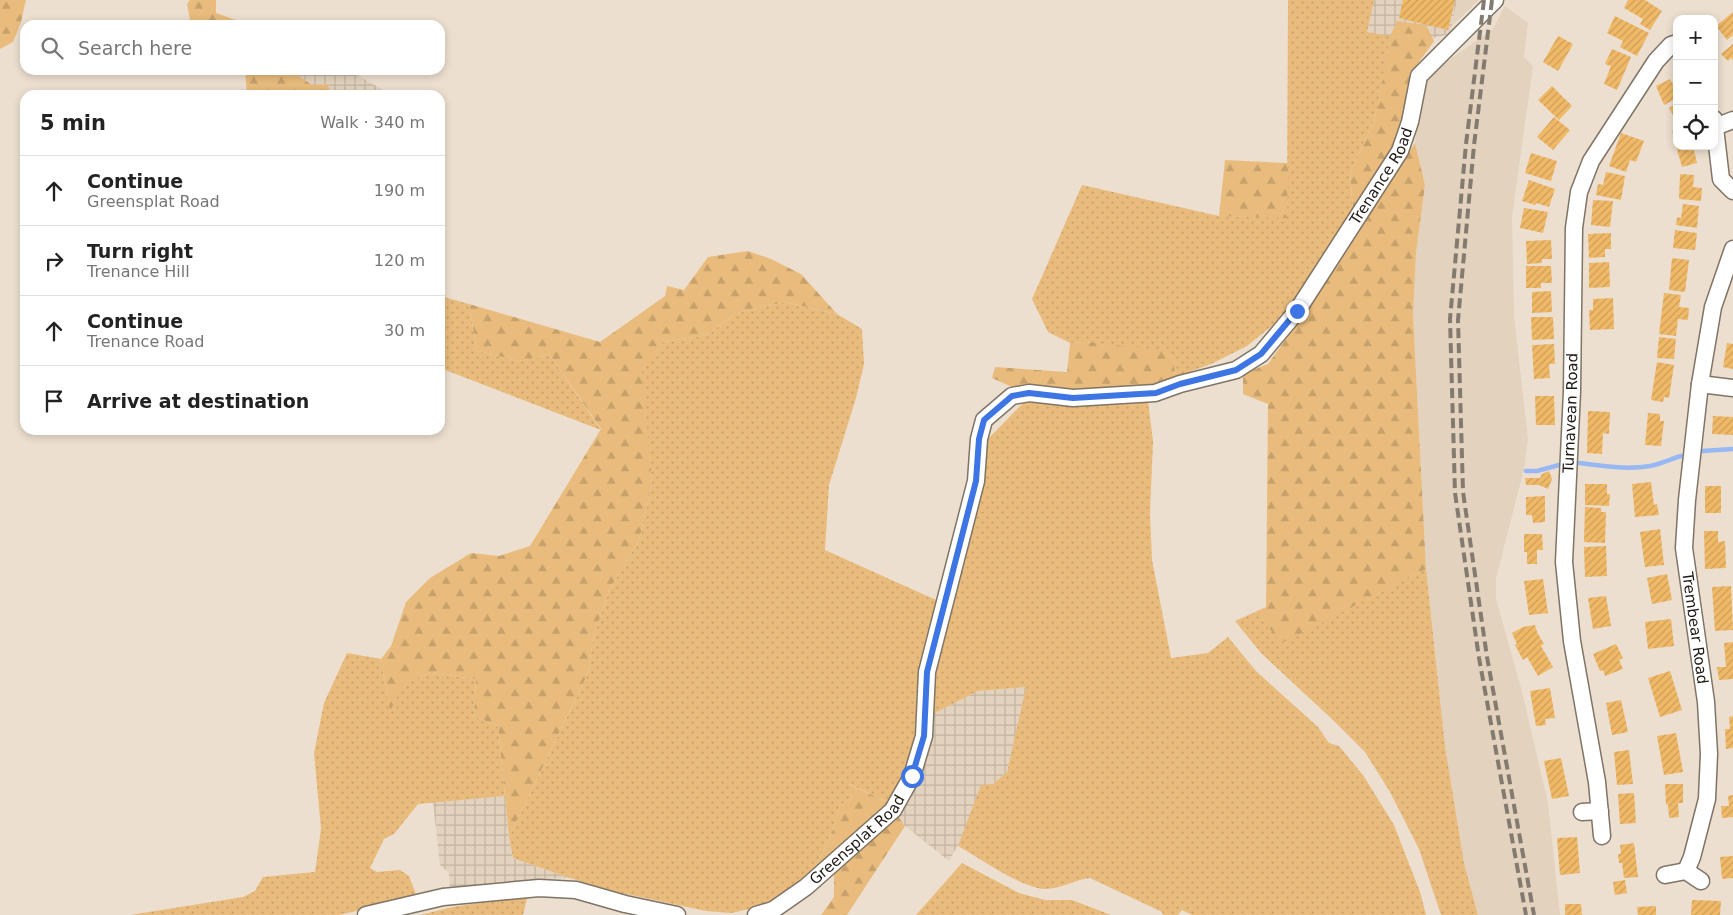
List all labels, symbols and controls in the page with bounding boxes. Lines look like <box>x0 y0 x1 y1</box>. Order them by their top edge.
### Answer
map controls <box>1673 15 1718 150</box>
button: + <box>1673 15 1718 60</box>
search box <box>20 20 445 75</box>
icon: search <box>38 34 66 62</box>
text: Search here <box>78 37 192 59</box>
button: − <box>1673 60 1718 105</box>
button: locate <box>1673 105 1718 150</box>
text: 5 min <box>40 111 106 135</box>
text: Walk · 340 m <box>320 113 425 132</box>
street label: Trenance Road <box>1345 125 1416 229</box>
text: Continue <box>87 170 183 192</box>
icon: ahead <box>40 177 68 205</box>
text: 190 m <box>374 181 425 200</box>
text: Greensplat Road <box>87 192 220 211</box>
text: Turn right <box>87 240 193 262</box>
icon: right <box>40 247 68 275</box>
text: 120 m <box>374 251 425 270</box>
text: Trenance Hill <box>87 262 190 281</box>
route end <box>1286 300 1309 323</box>
text: Continue <box>87 310 183 332</box>
icon: ahead <box>40 317 68 345</box>
text: 30 m <box>384 321 425 340</box>
text: Trenance Road <box>87 332 204 351</box>
street label: Turnavean Road <box>1559 353 1581 475</box>
icon: arrive <box>40 387 68 415</box>
text: Arrive at destination <box>87 390 309 412</box>
street label: Trembear Road <box>1678 570 1712 685</box>
route start <box>901 765 924 788</box>
street label: Greensplat Road <box>806 792 909 889</box>

